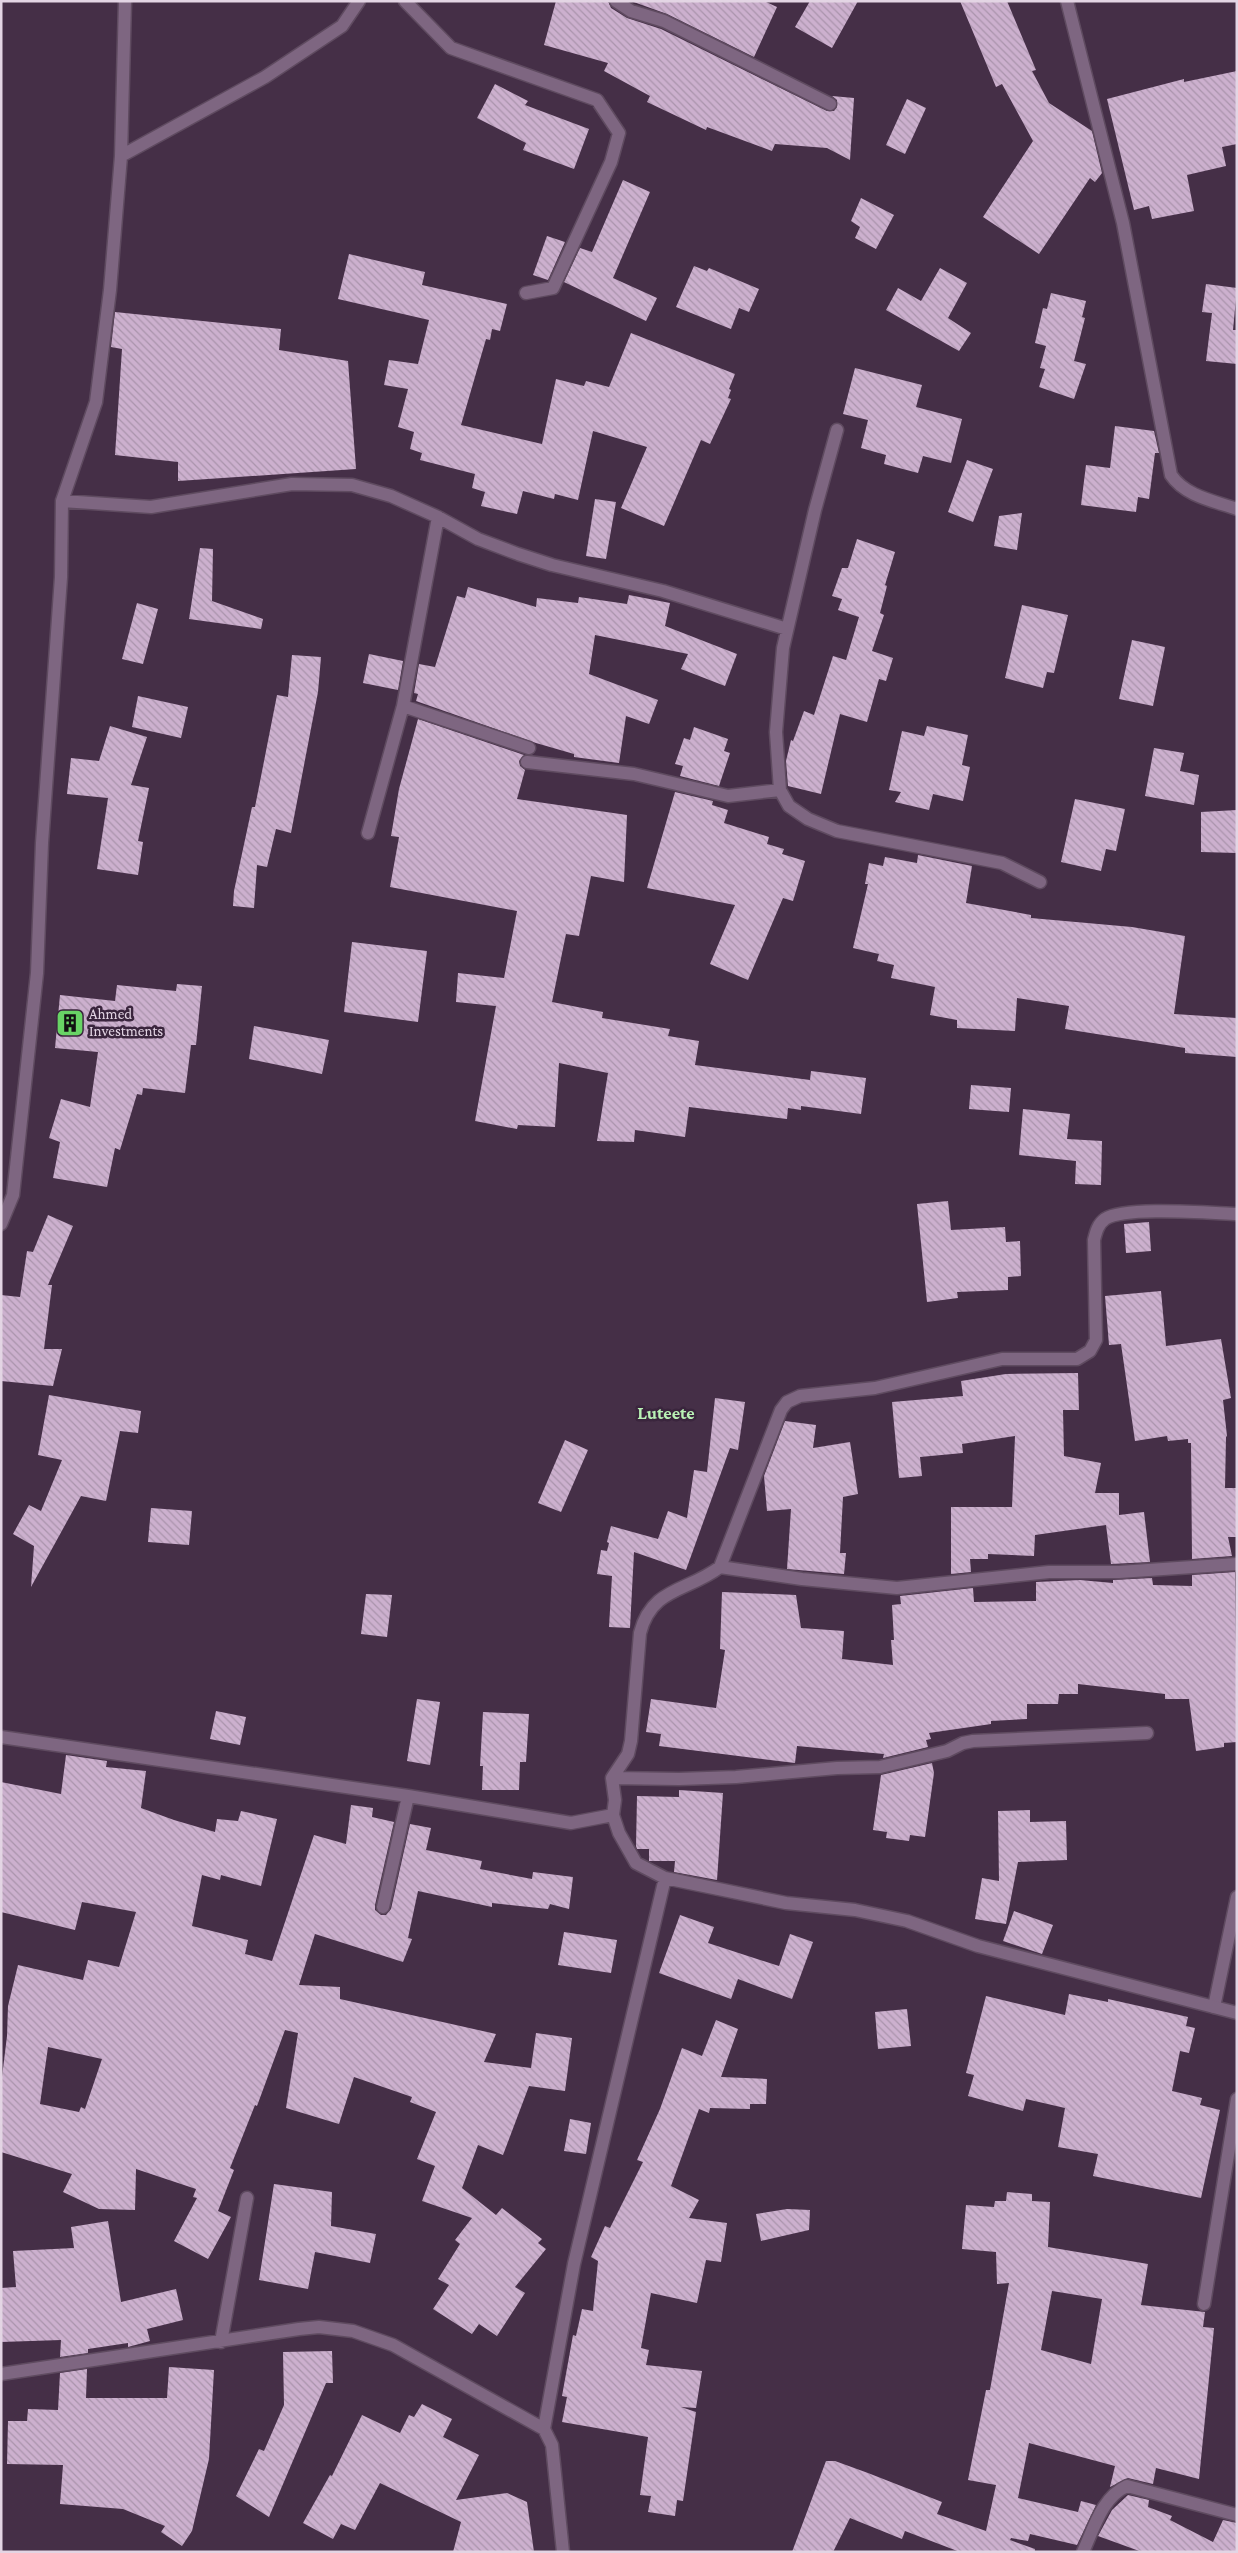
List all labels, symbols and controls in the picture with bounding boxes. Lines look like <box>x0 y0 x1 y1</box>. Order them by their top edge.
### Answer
place label: Ahmed Investments <box>89 1006 163 1039</box>
building icon: Ahmed Investments <box>55 1008 85 1038</box>
district label: Luteete <box>637 1403 695 1423</box>

